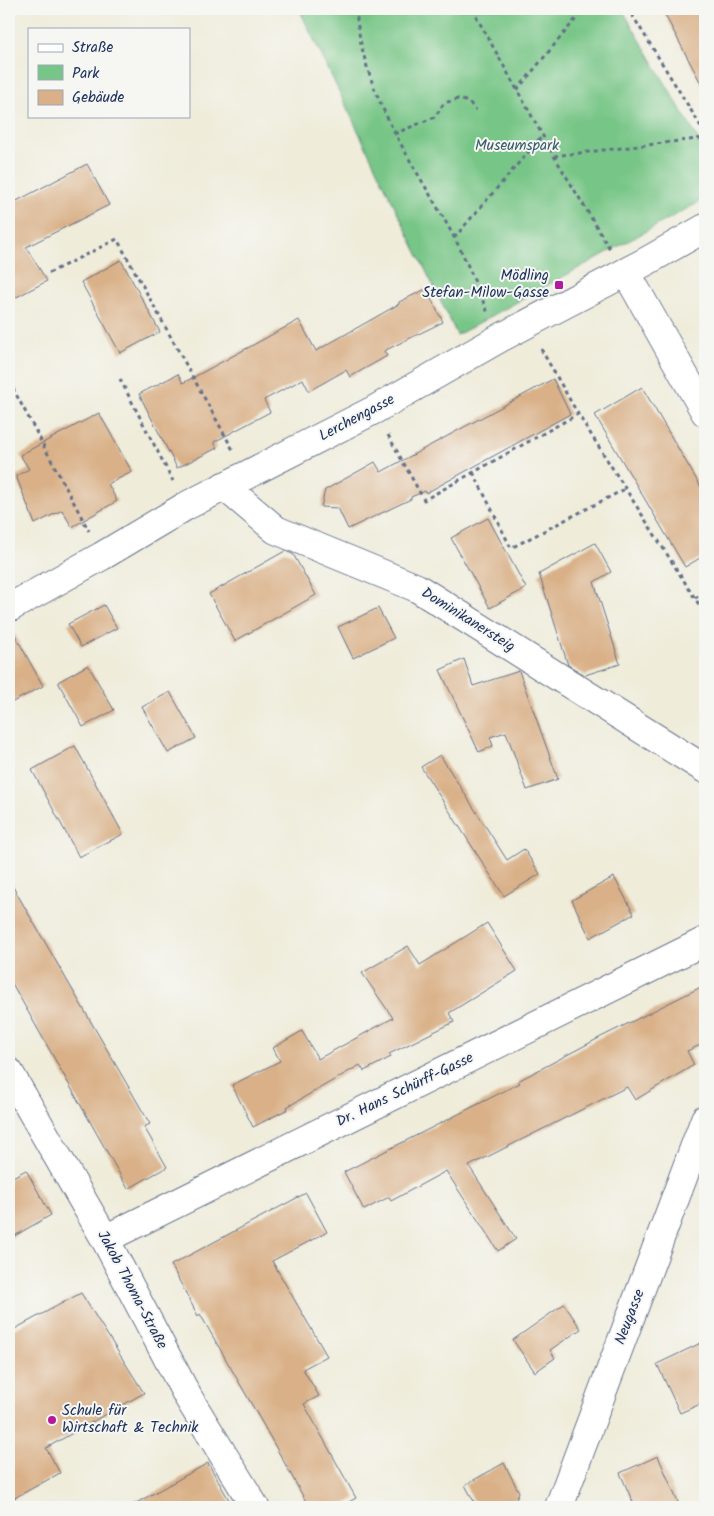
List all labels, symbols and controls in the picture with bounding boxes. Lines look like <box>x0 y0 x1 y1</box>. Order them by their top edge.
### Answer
legend <box>28 28 190 118</box>
text: Straße <box>72 36 114 60</box>
text: Park <box>72 62 100 86</box>
text: Gebäude <box>72 86 125 110</box>
park label: Museumspark <box>475 134 560 158</box>
place label: Mödling Stefan-Milow-Gasse <box>422 264 549 305</box>
marker: Mödling Stefan-Milow-Gasse <box>553 279 565 291</box>
street label: Lerchengasse <box>315 388 400 448</box>
street label: Dominikanersteig <box>416 581 520 659</box>
street label: Dr. Hans Schürff-Gasse <box>332 1046 478 1134</box>
street label: Jakob Thoma-Straße <box>90 1226 174 1354</box>
street label: Neugasse <box>608 1285 652 1348</box>
place label: Schule für Wirtschaft & Technik <box>62 1399 199 1440</box>
marker: Schule für Wirtschaft & Technik <box>46 1414 58 1426</box>

